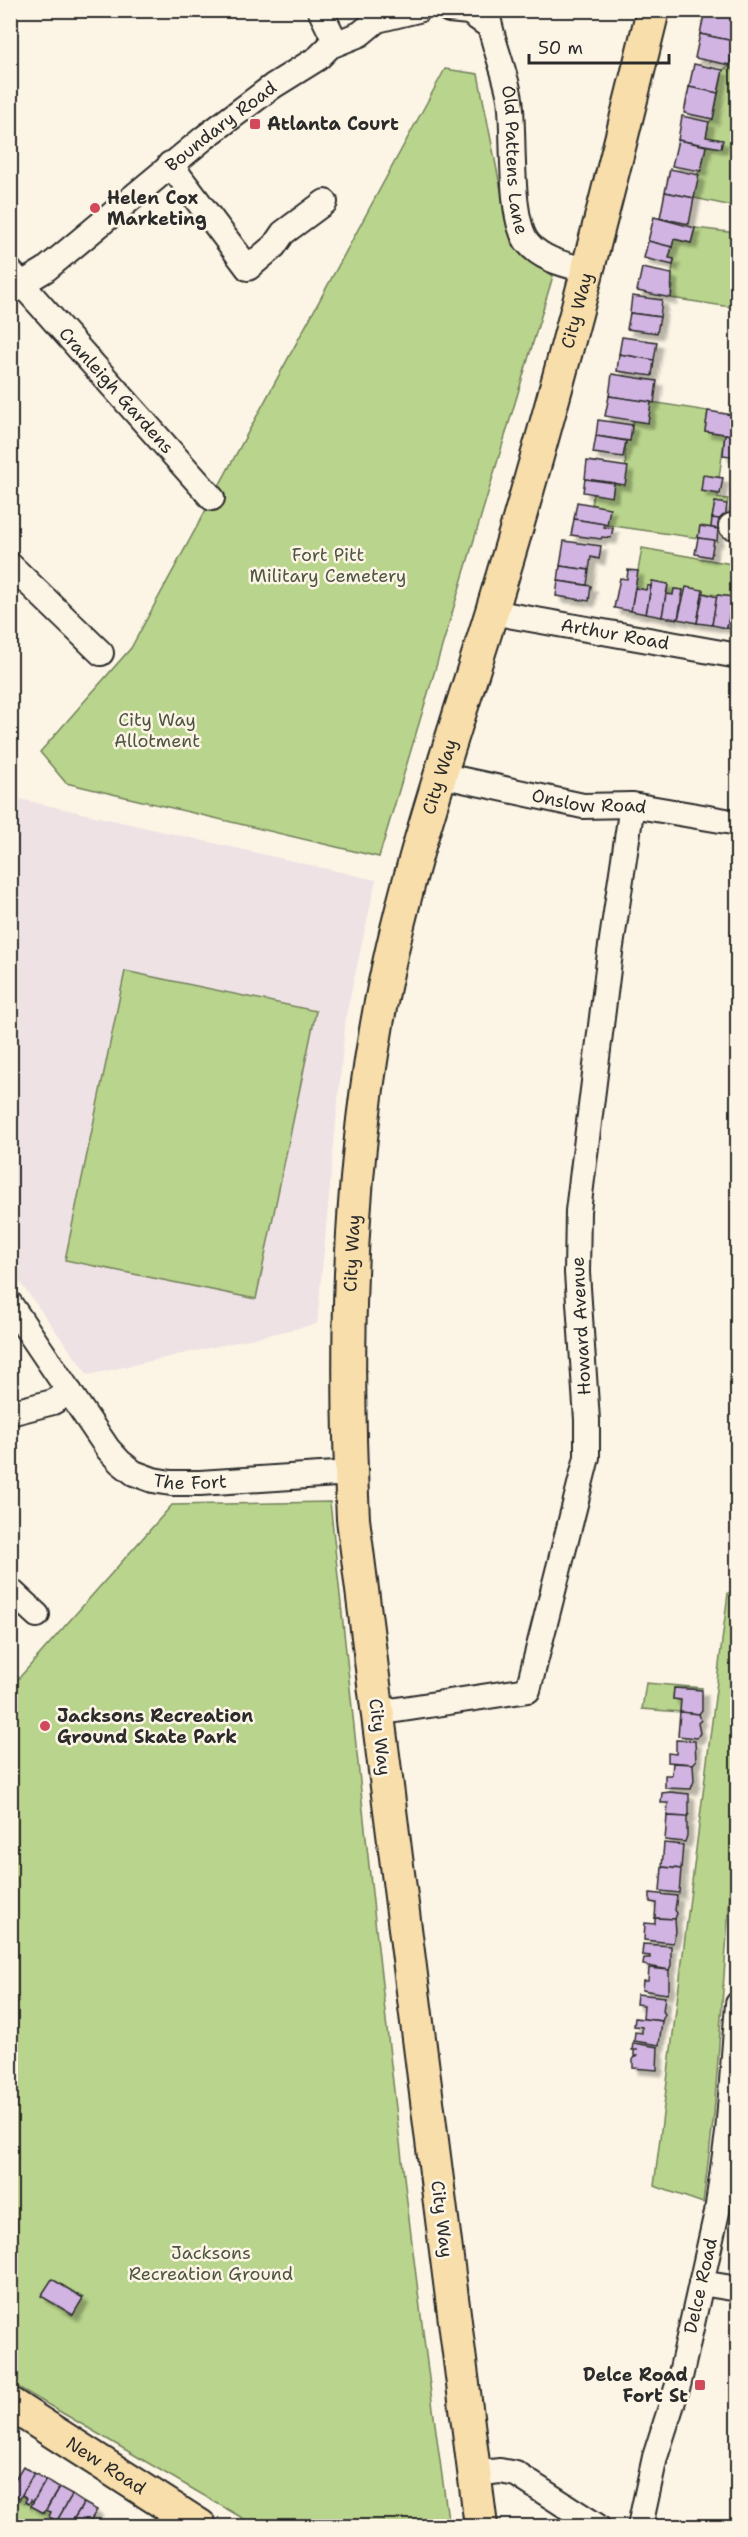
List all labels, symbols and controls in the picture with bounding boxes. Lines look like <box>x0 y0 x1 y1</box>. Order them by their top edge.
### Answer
scale bar <box>529 27 668 65</box>
text: 50 m <box>538 36 583 60</box>
street label: Boundary Road <box>160 75 281 177</box>
street label: Old Pattens Lane <box>496 83 534 237</box>
place label: Atlanta Court <box>267 112 399 136</box>
marker: Atlanta Court <box>248 117 262 131</box>
place label: Helen Cox Marketing <box>107 186 207 231</box>
marker: Helen Cox Marketing <box>88 201 102 215</box>
street label: City Way <box>555 270 599 351</box>
street label: Cranleigh Gardens <box>54 322 179 459</box>
park label: Fort Pitt Military Cemetery <box>250 543 406 588</box>
street label: Arthur Road <box>559 613 671 656</box>
park label: City Way Allotment <box>114 708 200 753</box>
street label: City Way <box>417 736 463 817</box>
street label: Onslow Road <box>530 783 648 819</box>
street label: City Way <box>338 1214 366 1292</box>
street label: Howard Avenue <box>565 1256 597 1396</box>
street label: The Fort <box>151 1468 228 1495</box>
street label: City Way <box>363 1697 397 1777</box>
place label: Jacksons Recreation Ground Skate Park <box>57 1704 253 1749</box>
marker: Jacksons Recreation Ground Skate Park <box>38 1719 52 1733</box>
street label: City Way <box>425 2179 459 2259</box>
street label: Delce Road <box>678 2236 723 2336</box>
park label: Jacksons Recreation Ground <box>129 2241 293 2286</box>
place label: Delce Road Fort St <box>583 2363 688 2408</box>
marker: Delce Road Fort St <box>693 2378 707 2392</box>
street label: New Road <box>61 2431 150 2500</box>

